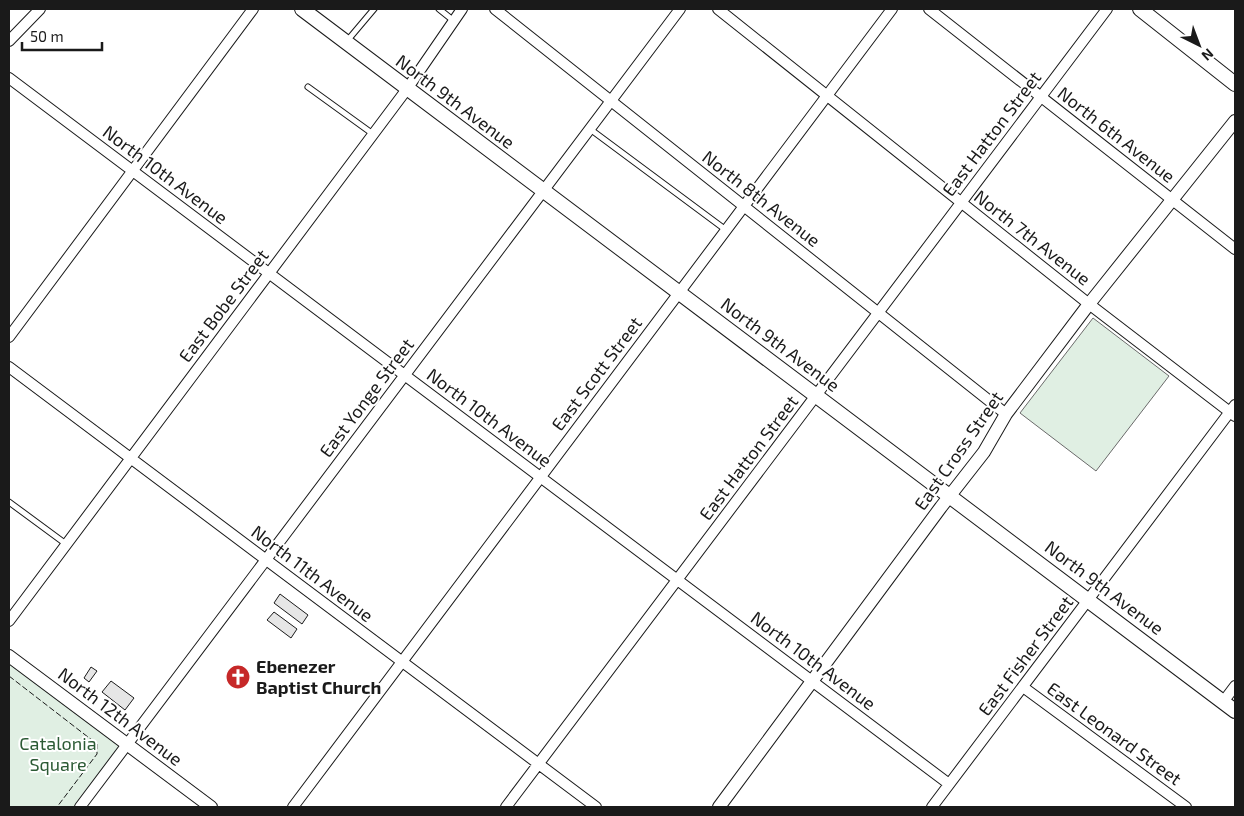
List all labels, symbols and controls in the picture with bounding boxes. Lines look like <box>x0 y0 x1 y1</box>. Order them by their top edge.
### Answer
scale bar <box>22 20 102 52</box>
north arrow <box>1174 20 1224 70</box>
text: 50 m <box>30 27 64 45</box>
text: N <box>1199 45 1217 65</box>
street label: North 9th Avenue <box>392 49 519 153</box>
street label: East Hatton Street <box>937 67 1045 200</box>
street label: North 6th Avenue <box>1054 82 1180 187</box>
street label: North 10th Avenue <box>99 120 232 228</box>
street label: North 8th Avenue <box>698 145 825 251</box>
street label: North 7th Avenue <box>970 185 1095 290</box>
street label: East Bobe Street <box>174 245 273 366</box>
street label: North 9th Avenue <box>717 292 844 396</box>
street label: East Scott Street <box>546 312 646 435</box>
street label: East Yonge Street <box>314 334 418 461</box>
street label: North 10th Avenue <box>423 363 556 471</box>
street label: East Cross Street <box>909 387 1007 514</box>
street label: East Hatton Street <box>694 391 802 524</box>
street label: North 11th Avenue <box>247 520 378 626</box>
street label: North 9th Avenue <box>1041 535 1168 639</box>
street label: East Fisher Street <box>973 591 1077 720</box>
street label: North 10th Avenue <box>747 606 880 714</box>
place label: Ebenezer Baptist Church <box>256 655 381 698</box>
street label: North 12th Avenue <box>54 662 187 770</box>
church icon: Ebenezer Baptist Church <box>225 664 251 690</box>
street label: East Leonard Street <box>1043 677 1186 789</box>
park label: Catalonia Square <box>19 732 97 775</box>

